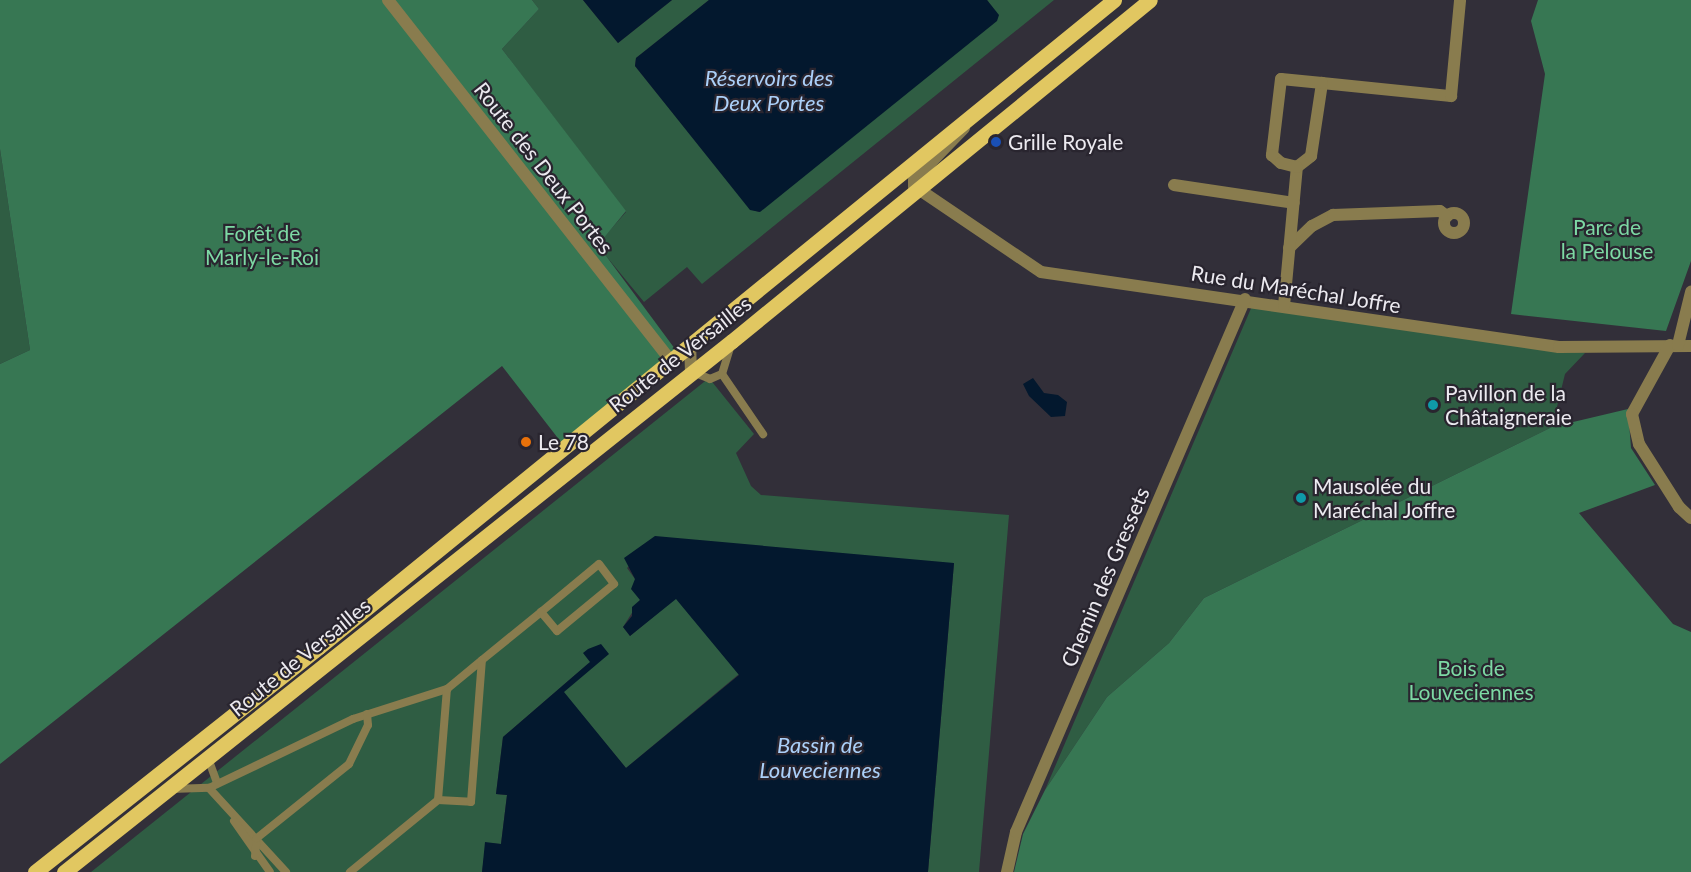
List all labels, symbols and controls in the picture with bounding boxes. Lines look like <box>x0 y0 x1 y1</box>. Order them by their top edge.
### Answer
water label: Réservoirs des Deux Portes <box>705 64 833 116</box>
street label: Route des Deux Portes <box>469 77 619 259</box>
place label: Grille Royale <box>1008 129 1123 155</box>
marker: Grille Royale <box>989 135 1003 149</box>
park label: Parc de la Pelouse <box>1561 214 1653 264</box>
park label: Forêt de Marly-le-Roi <box>205 220 319 270</box>
street label: Rue du Maréchal Joffre <box>1189 260 1403 318</box>
street label: Route de Versailles <box>604 290 756 418</box>
place label: Pavillon de la Châtaigneraie <box>1445 380 1572 430</box>
marker: Pavillon de la Châtaigneraie <box>1426 398 1440 412</box>
place label: Le 78 <box>538 429 589 455</box>
marker: Le 78 <box>519 435 533 449</box>
place label: Mausolée du Maréchal Joffre <box>1313 473 1456 523</box>
street label: Chemin des Gressets <box>1056 483 1154 671</box>
marker: Mausolée du Maréchal Joffre <box>1294 491 1308 505</box>
street label: Route de Versailles <box>224 592 376 722</box>
park label: Bois de Louveciennes <box>1408 655 1534 705</box>
water label: Bassin de Louveciennes <box>759 731 881 782</box>

